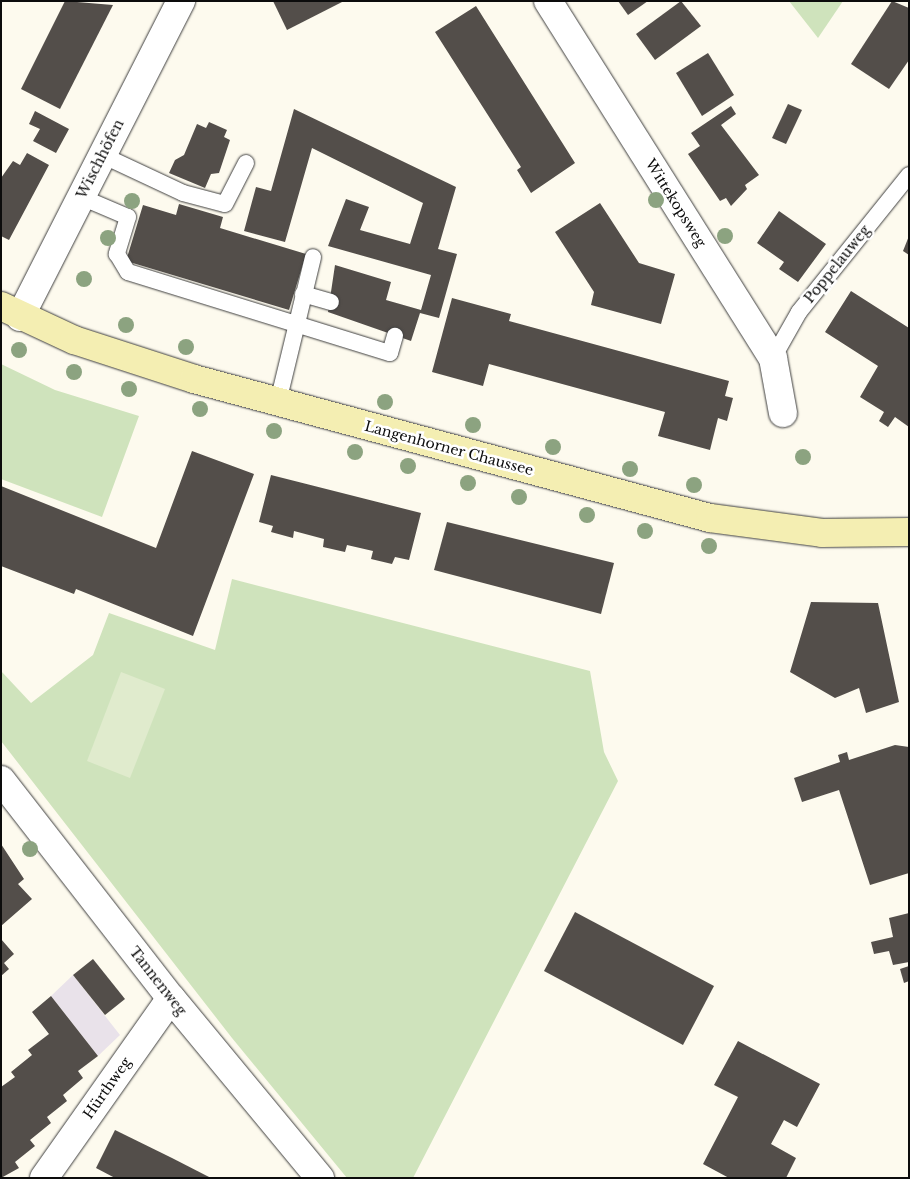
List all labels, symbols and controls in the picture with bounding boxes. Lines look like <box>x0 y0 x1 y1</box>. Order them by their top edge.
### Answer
street label: Wischhöfen <box>73 117 127 201</box>
street label: Wittekopsweg <box>642 156 710 250</box>
street label: Poppelauweg <box>801 222 873 306</box>
street label: Langenhorner Chaussee <box>363 417 535 479</box>
street label: Tannenweg <box>126 943 190 1019</box>
street label: Hürthweg <box>80 1054 134 1122</box>

